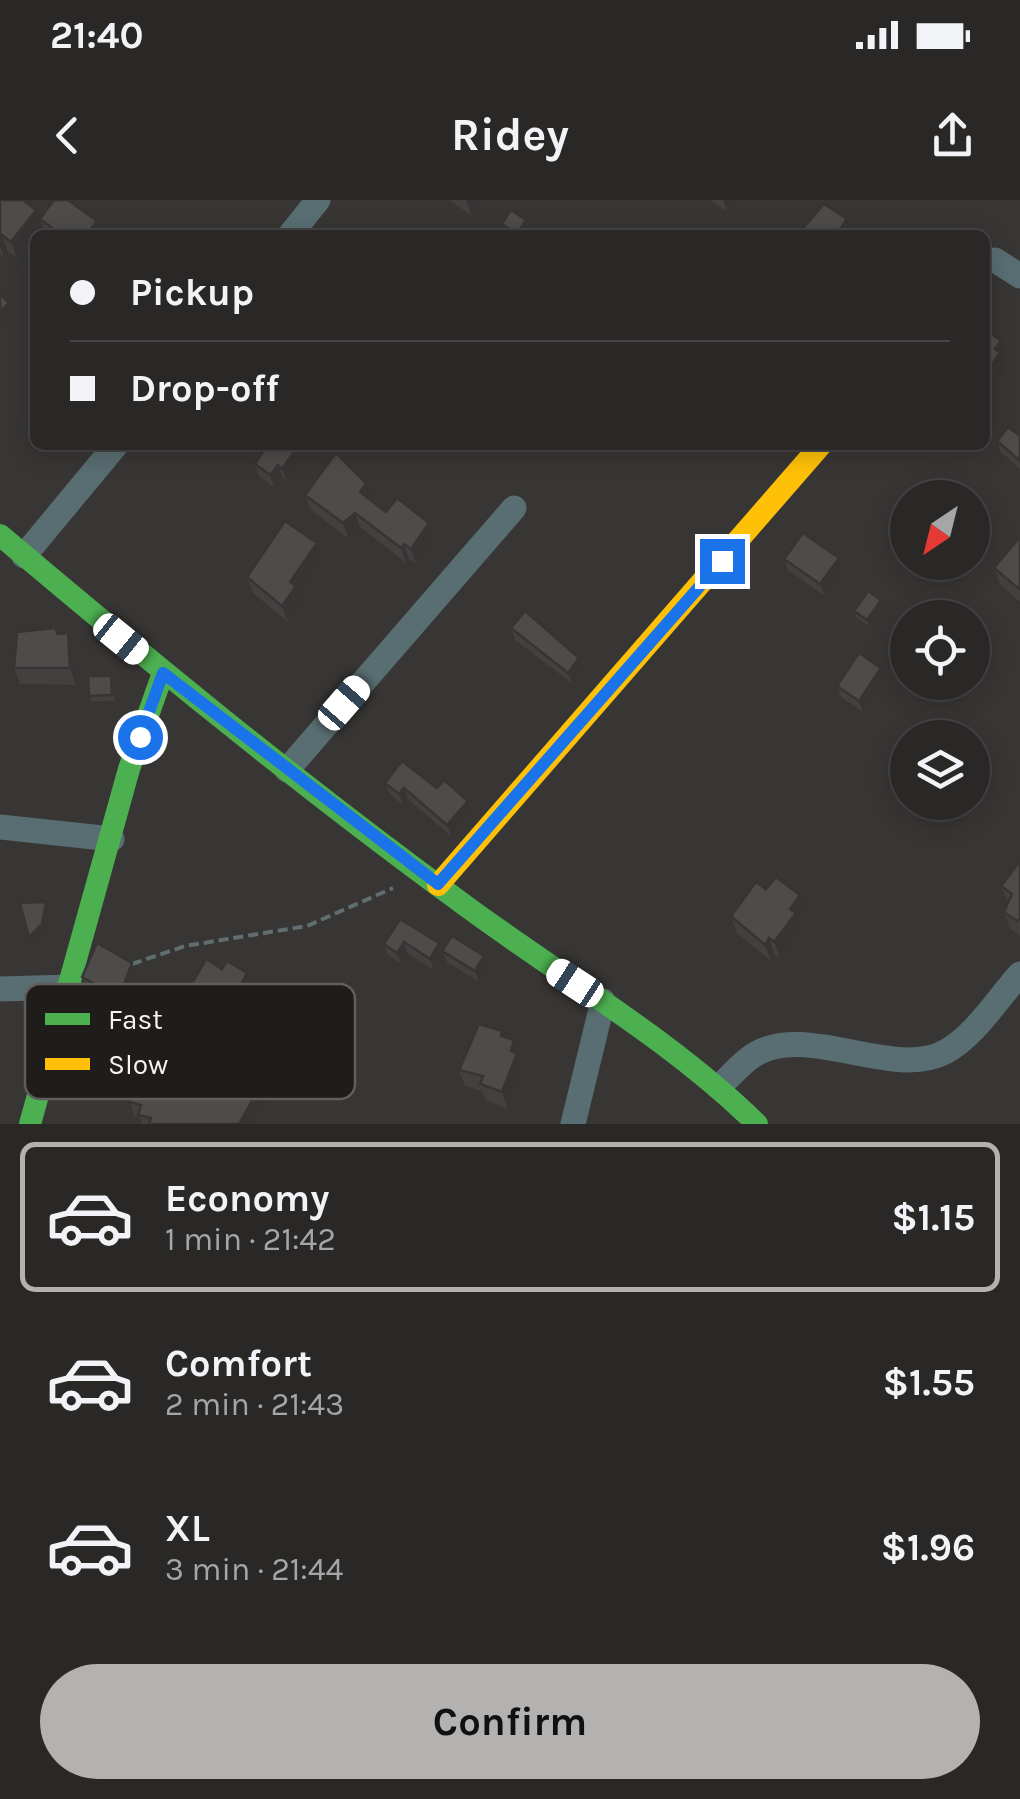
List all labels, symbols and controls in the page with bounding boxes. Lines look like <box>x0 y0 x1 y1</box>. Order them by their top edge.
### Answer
text: 21:40 <box>50 13 143 58</box>
icon: back <box>40 108 95 163</box>
icon: share <box>925 108 980 163</box>
text: Ridey <box>451 109 569 161</box>
text: Pickup <box>130 270 254 315</box>
text: Drop-off <box>130 366 279 411</box>
north arrow <box>890 480 990 580</box>
map controls <box>890 480 990 820</box>
route end <box>700 539 745 584</box>
button: locate <box>890 600 990 700</box>
car <box>88 608 154 670</box>
car <box>313 671 375 735</box>
route start <box>118 715 163 760</box>
button: layers <box>890 720 990 820</box>
car <box>542 954 608 1012</box>
legend <box>25 984 355 1099</box>
text: Fast <box>108 1003 163 1036</box>
text: Slow <box>108 1048 168 1081</box>
icon: car <box>45 1172 135 1262</box>
text: Economy <box>165 1176 329 1221</box>
text: $1.15 <box>891 1195 975 1240</box>
text: 1 min · 21:42 <box>165 1221 336 1258</box>
icon: car <box>45 1337 135 1427</box>
text: Comfort <box>165 1341 312 1386</box>
text: $1.55 <box>883 1360 975 1405</box>
text: 2 min · 21:43 <box>165 1386 344 1423</box>
icon: car <box>45 1502 135 1592</box>
text: XL <box>165 1506 210 1551</box>
text: $1.96 <box>881 1525 975 1570</box>
text: 3 min · 21:44 <box>165 1551 343 1588</box>
button: Confirm <box>40 1664 980 1779</box>

